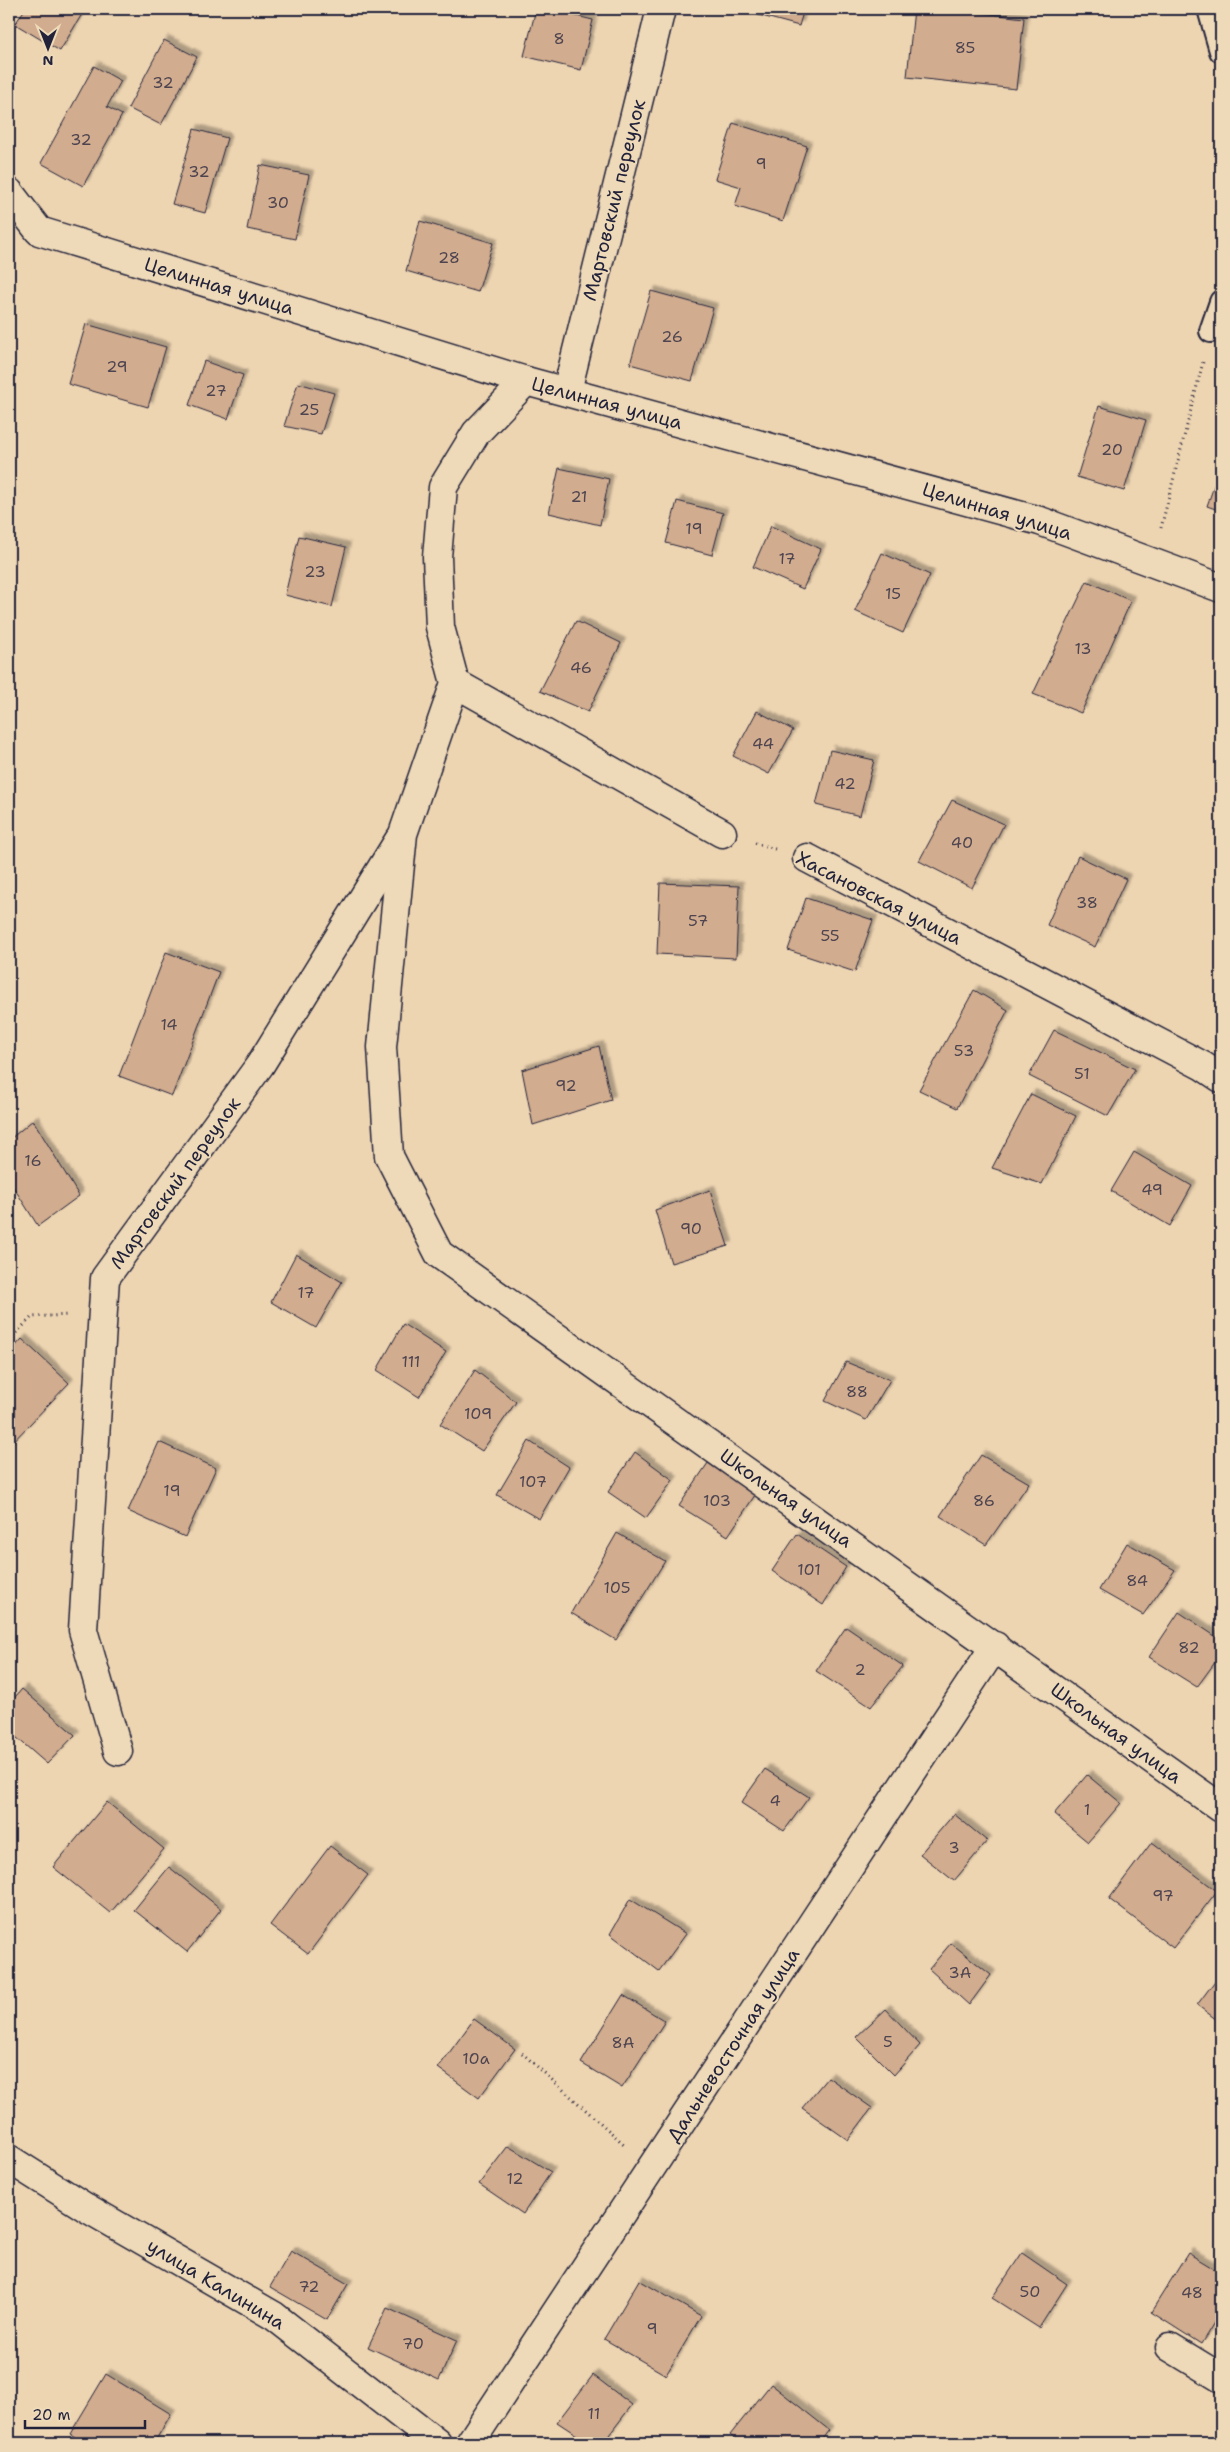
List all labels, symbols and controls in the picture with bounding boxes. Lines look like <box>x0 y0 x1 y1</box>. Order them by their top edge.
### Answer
north arrow <box>22 22 72 72</box>
house number: 8 <box>553 28 565 49</box>
house number: 85 <box>955 37 975 58</box>
text: N <box>42 52 54 70</box>
house number: 32 <box>152 72 174 93</box>
street label: Мартовский переулок <box>577 97 651 303</box>
house number: 32 <box>70 129 92 150</box>
house number: 9 <box>755 153 767 174</box>
house number: 32 <box>188 161 210 182</box>
house number: 30 <box>267 192 289 213</box>
house number: 28 <box>438 247 460 268</box>
street label: Целинная улица <box>141 251 297 321</box>
house number: 26 <box>661 326 683 347</box>
house number: 29 <box>106 356 128 377</box>
street label: Целинная улица <box>529 371 685 435</box>
house number: 27 <box>205 380 227 401</box>
house number: 25 <box>299 399 319 420</box>
house number: 20 <box>1101 439 1123 460</box>
street label: Целинная улица <box>919 476 1075 546</box>
house number: 21 <box>570 486 588 507</box>
house number: 19 <box>685 518 703 539</box>
house number: 17 <box>778 548 796 569</box>
house number: 23 <box>304 561 326 582</box>
house number: 15 <box>885 583 901 604</box>
house number: 13 <box>1074 638 1092 659</box>
house number: 46 <box>570 657 592 678</box>
house number: 44 <box>752 733 774 754</box>
house number: 42 <box>834 773 856 794</box>
house number: 40 <box>951 832 973 853</box>
street label: Хасановская улица <box>792 845 966 951</box>
house number: 38 <box>1076 892 1098 913</box>
house number: 57 <box>688 910 708 931</box>
house number: 55 <box>820 925 840 946</box>
house number: 14 <box>160 1014 178 1035</box>
house number: 53 <box>954 1040 974 1061</box>
house number: 51 <box>1074 1063 1090 1084</box>
house number: 92 <box>555 1075 577 1096</box>
street label: Мартовский переулок <box>104 1092 246 1274</box>
house number: 16 <box>24 1150 42 1171</box>
house number: 49 <box>1141 1179 1163 1200</box>
house number: 90 <box>680 1218 702 1239</box>
house number: 17 <box>297 1282 315 1303</box>
house number: 111 <box>402 1351 420 1372</box>
house number: 88 <box>846 1381 868 1402</box>
house number: 109 <box>464 1403 492 1424</box>
street label: Школьная улица <box>715 1443 857 1553</box>
house number: 107 <box>519 1471 547 1492</box>
house number: 19 <box>163 1480 181 1501</box>
house number: 103 <box>703 1490 731 1511</box>
house number: 86 <box>973 1490 995 1511</box>
house number: 101 <box>797 1559 821 1580</box>
house number: 84 <box>1126 1570 1148 1591</box>
house number: 105 <box>603 1577 631 1598</box>
house number: 82 <box>1178 1637 1200 1658</box>
house number: 2 <box>854 1659 866 1680</box>
street label: Школьная улица <box>1045 1677 1187 1789</box>
house number: 4 <box>769 1790 781 1811</box>
house number: 1 <box>1084 1799 1090 1820</box>
house number: 3 <box>948 1837 960 1858</box>
house number: 97 <box>1152 1885 1174 1906</box>
street label: Дальневосточная улица <box>661 1943 805 2147</box>
house number: 3А <box>949 1962 971 1983</box>
house number: 5 <box>883 2031 893 2052</box>
house number: 8А <box>612 2032 634 2053</box>
house number: 10а <box>462 2048 490 2069</box>
house number: 12 <box>506 2168 524 2189</box>
street label: улица Калинина <box>142 2233 290 2335</box>
house number: 72 <box>298 2276 320 2297</box>
house number: 50 <box>1020 2281 1040 2302</box>
house number: 48 <box>1181 2282 1203 2303</box>
house number: 9 <box>646 2318 658 2339</box>
house number: 70 <box>402 2333 424 2354</box>
scale bar <box>25 2397 145 2429</box>
house number: 11 <box>588 2403 600 2424</box>
text: 20 m <box>32 2405 71 2425</box>

